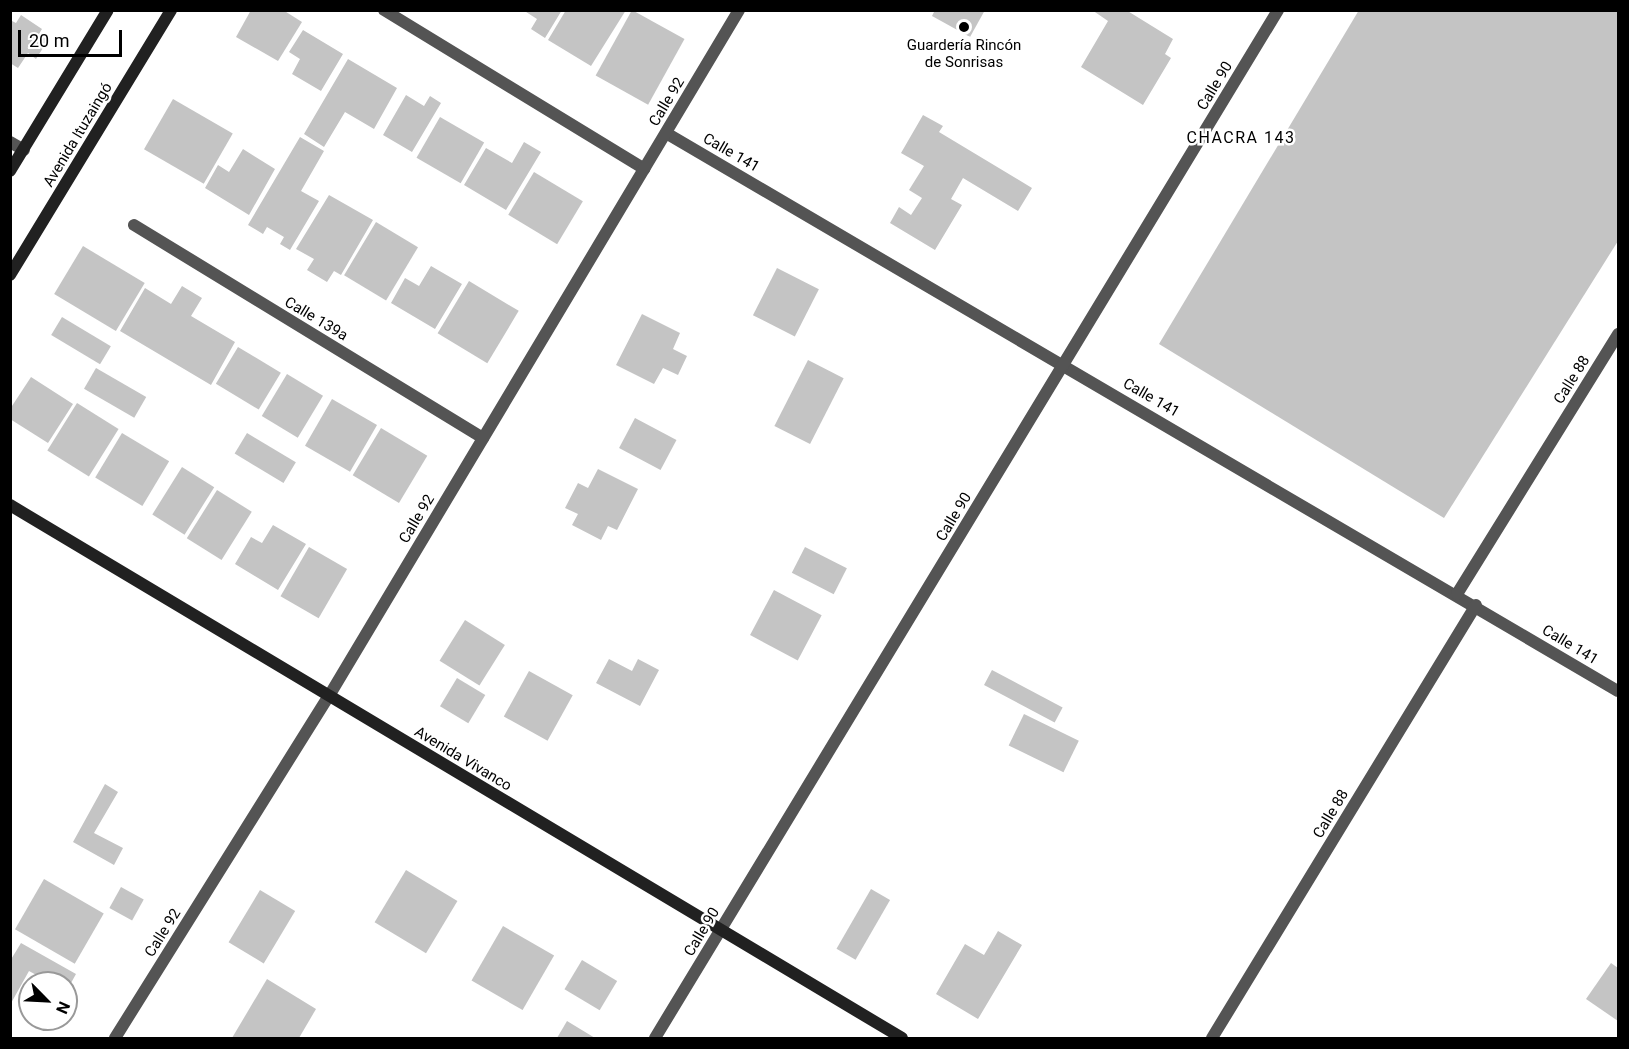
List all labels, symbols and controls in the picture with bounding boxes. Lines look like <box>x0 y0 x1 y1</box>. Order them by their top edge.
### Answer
scale bar <box>21 18 124 56</box>
marker: Guardería Rincón de Sonrisas <box>957 20 971 34</box>
text: 20 m <box>29 30 69 51</box>
place label: Guardería Rincón de Sonrisas <box>907 36 1021 71</box>
street label: Calle 90 <box>1193 58 1237 114</box>
street label: Calle 92 <box>645 74 689 130</box>
street label: Avenida Ituzaingó <box>40 80 116 190</box>
district label: CHACRA 143 <box>1187 128 1295 148</box>
street label: Calle 141 <box>700 130 762 176</box>
street label: Calle 139a <box>281 293 351 345</box>
street label: Calle 88 <box>1550 352 1594 408</box>
street label: Calle 141 <box>1120 375 1182 421</box>
street label: Calle 90 <box>932 489 976 545</box>
street label: Calle 92 <box>395 491 439 547</box>
street label: Calle 141 <box>1539 621 1601 669</box>
street label: Avenida Vivanco <box>411 723 515 795</box>
street label: Calle 88 <box>1309 786 1353 842</box>
street label: Calle 90 <box>680 904 724 960</box>
street label: Calle 92 <box>141 905 185 961</box>
north arrow <box>18 971 78 1031</box>
text: N <box>52 999 74 1017</box>

